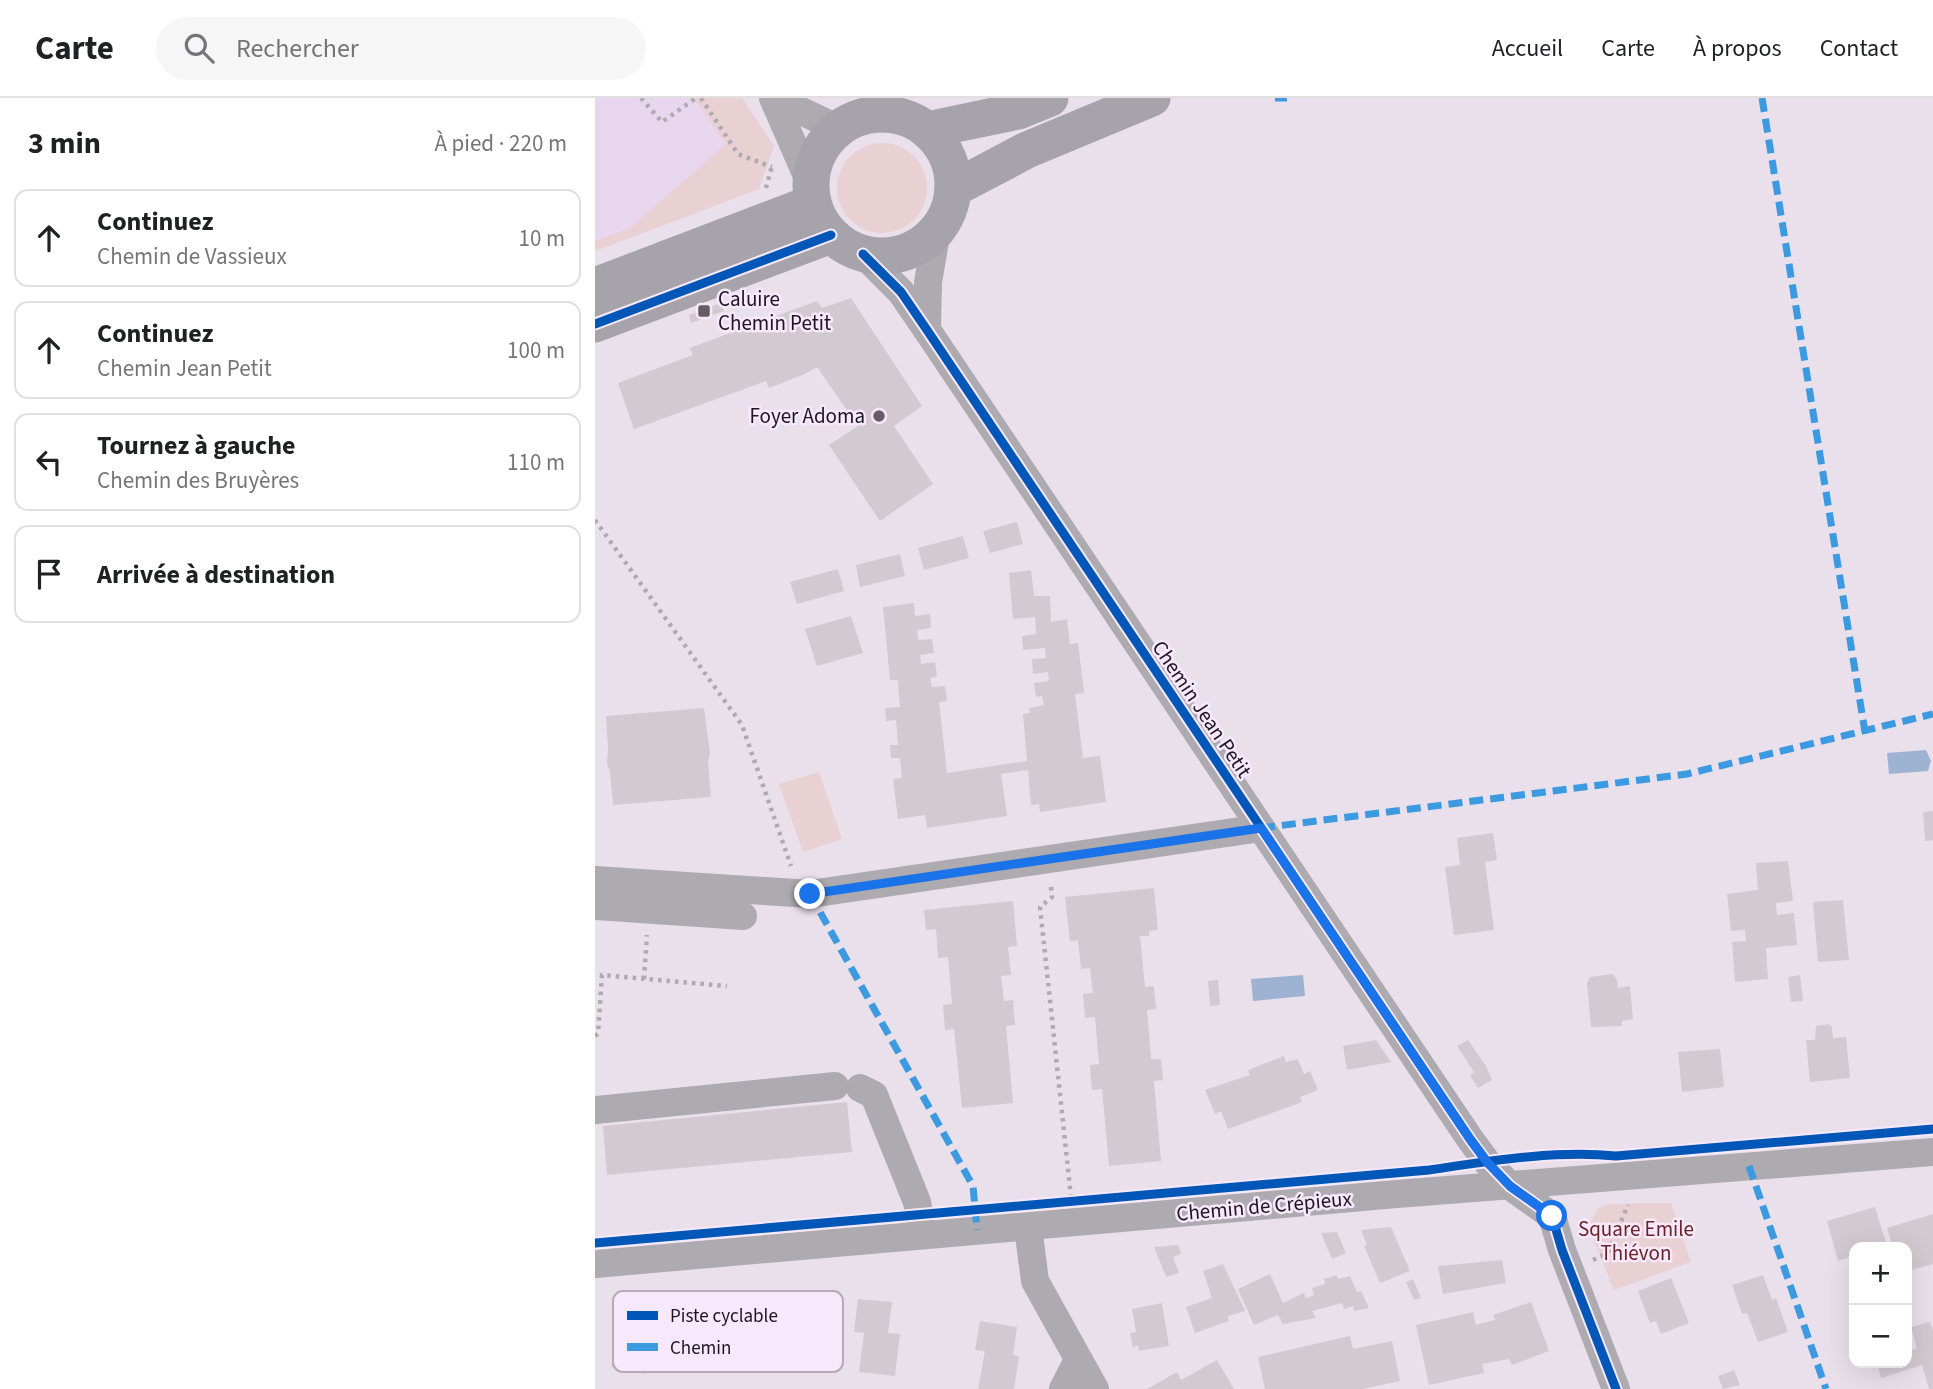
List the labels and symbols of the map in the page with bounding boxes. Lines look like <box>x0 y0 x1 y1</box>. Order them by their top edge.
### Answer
place label: Caluire Chemin Petit <box>718 284 831 338</box>
marker: Caluire Chemin Petit <box>696 303 712 319</box>
place label: Foyer Adoma <box>750 401 865 431</box>
marker: Foyer Adoma <box>871 408 887 424</box>
street label: Chemin Jean Petit <box>1145 634 1259 784</box>
route end <box>794 878 825 909</box>
street label: Chemin de Crépieux <box>1175 1183 1354 1229</box>
route start <box>1536 1200 1567 1231</box>
park label: Square Emile Thiévon <box>1578 1214 1694 1268</box>
legend <box>613 1291 843 1372</box>
text: Piste cyclable <box>670 1303 778 1330</box>
text: Chemin <box>670 1335 731 1362</box>

